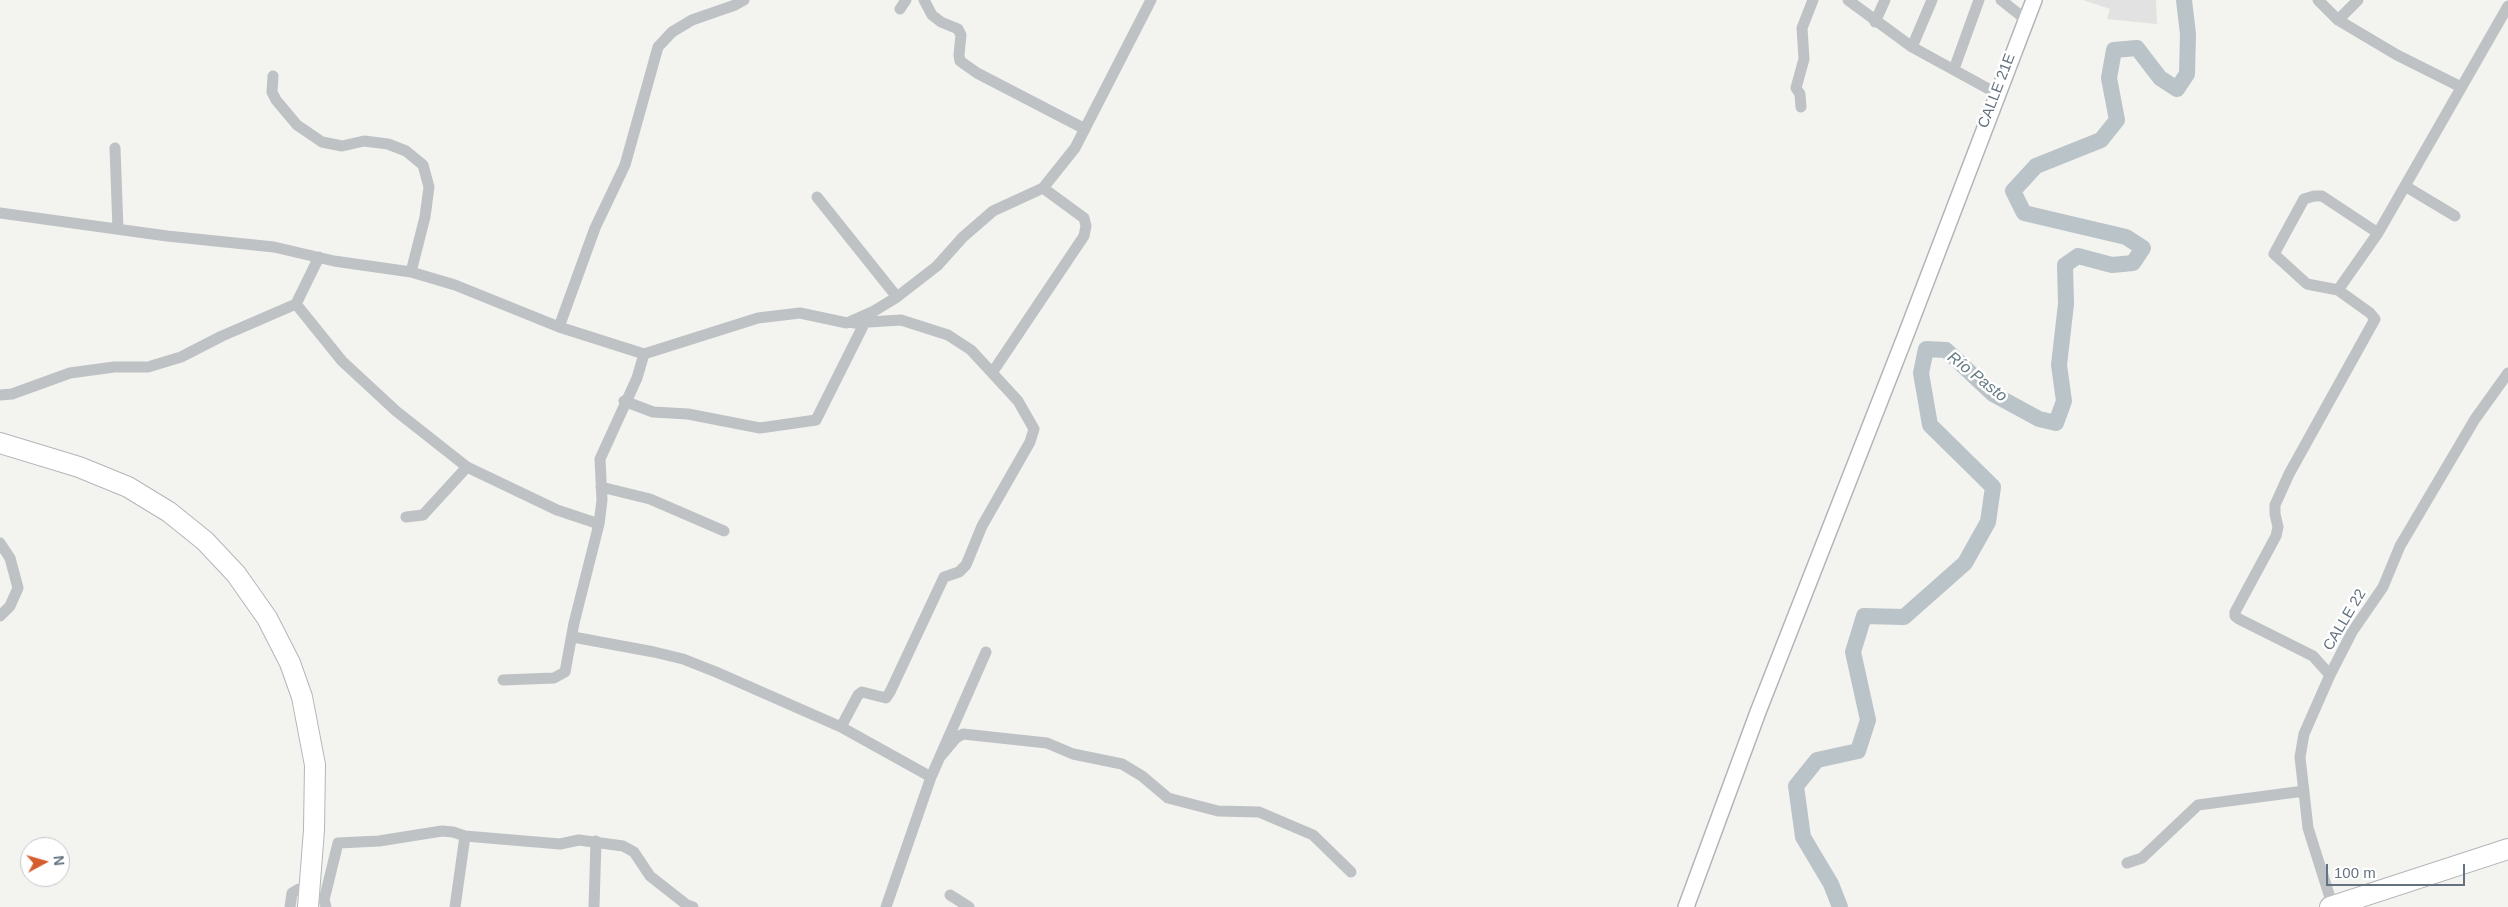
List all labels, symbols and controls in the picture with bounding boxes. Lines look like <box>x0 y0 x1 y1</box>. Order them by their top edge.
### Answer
street label: CALLE 21E <box>1975 51 2019 131</box>
water label: Río Pasto <box>1943 348 2011 406</box>
street label: CALLE 22 <box>2320 586 2370 654</box>
north arrow <box>20 837 70 887</box>
scale bar <box>2328 854 2467 886</box>
text: N <box>50 855 67 866</box>
text: 100 m <box>2334 864 2376 881</box>

